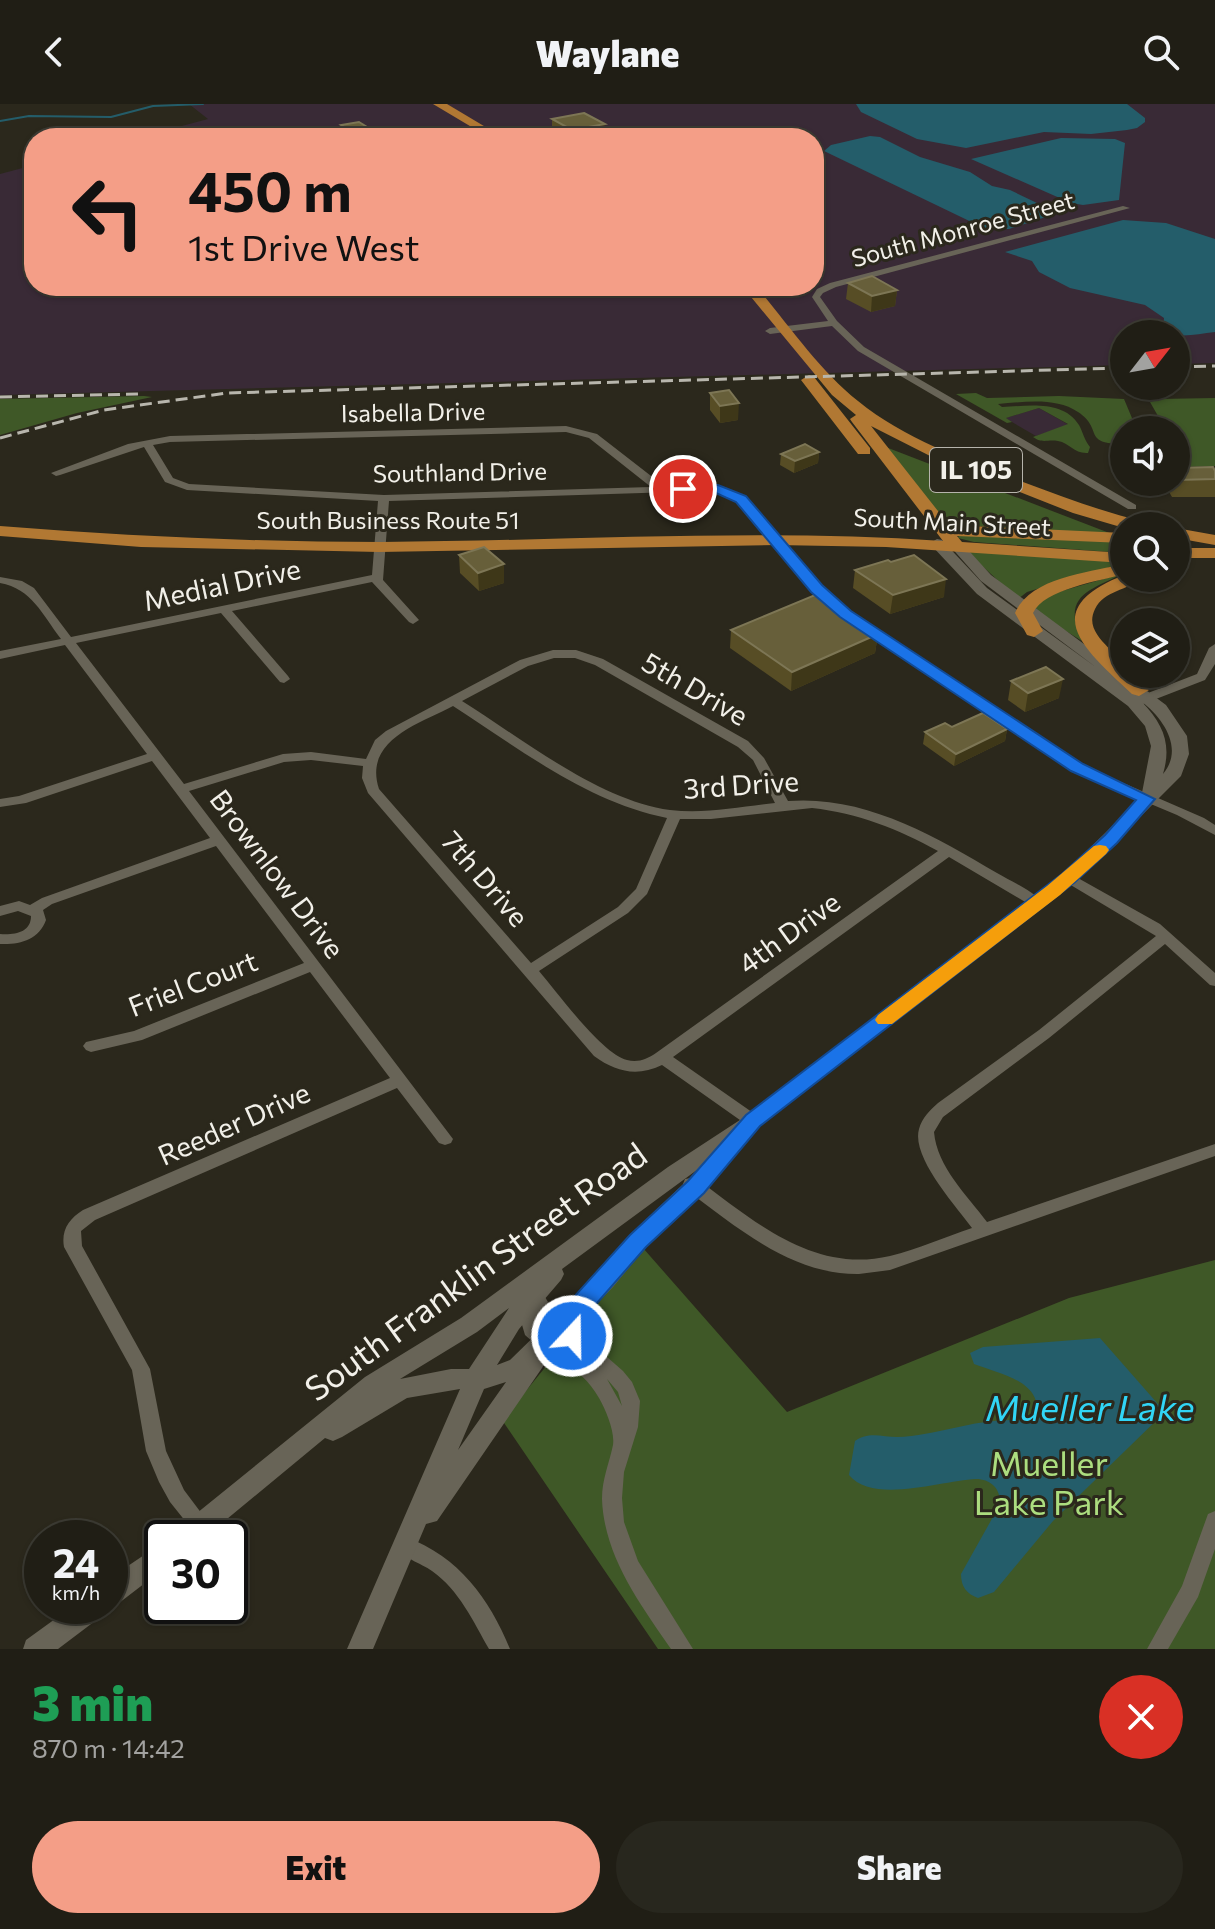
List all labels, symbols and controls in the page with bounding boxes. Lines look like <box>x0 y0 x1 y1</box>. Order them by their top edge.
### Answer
icon: back <box>32 30 76 74</box>
text: Waylane <box>536 30 679 74</box>
icon: search <box>1139 30 1183 74</box>
text: 450 m <box>188 155 352 224</box>
icon: left <box>56 160 160 264</box>
street label: South Monroe Street <box>848 185 1077 272</box>
text: 1st Drive West <box>188 224 419 268</box>
north arrow <box>1110 320 1190 400</box>
map controls <box>1110 320 1190 688</box>
street label: Isabella Drive <box>341 396 485 427</box>
button: sound <box>1110 416 1190 496</box>
road number: IL 105 <box>930 448 1022 492</box>
street label: Southland Drive <box>373 455 547 488</box>
pin <box>649 455 717 523</box>
icon: arrive <box>661 467 705 511</box>
street label: South Main Street <box>853 502 1052 541</box>
street label: South Business Route 51 <box>257 505 519 534</box>
button: search <box>1110 512 1190 592</box>
street label: Medial Drive <box>140 551 303 617</box>
button: layers <box>1110 608 1190 688</box>
street label: 5th Drive <box>636 644 755 732</box>
street label: 3rd Drive <box>682 763 800 805</box>
street label: Brownlow Drive <box>203 782 352 964</box>
street label: 7th Drive <box>435 824 536 933</box>
street label: 4th Drive <box>731 884 846 980</box>
street label: Friel Court <box>123 943 262 1023</box>
street label: Reeder Drive <box>152 1075 315 1172</box>
street label: South Franklin Street Road <box>296 1132 654 1409</box>
position arrow <box>530 1294 614 1378</box>
water label: Mueller Lake <box>985 1384 1195 1428</box>
park label: Mueller Lake Park <box>974 1441 1124 1522</box>
speed limit sign: 30 <box>144 1520 248 1624</box>
text: 24 <box>53 1537 99 1586</box>
text: km/h <box>52 1580 100 1604</box>
text: 3 min <box>32 1672 153 1731</box>
button: close <box>1099 1675 1183 1759</box>
text: 870 m · 14:42 <box>32 1732 185 1763</box>
button: Exit <box>32 1821 600 1913</box>
button: Share <box>616 1821 1183 1913</box>

